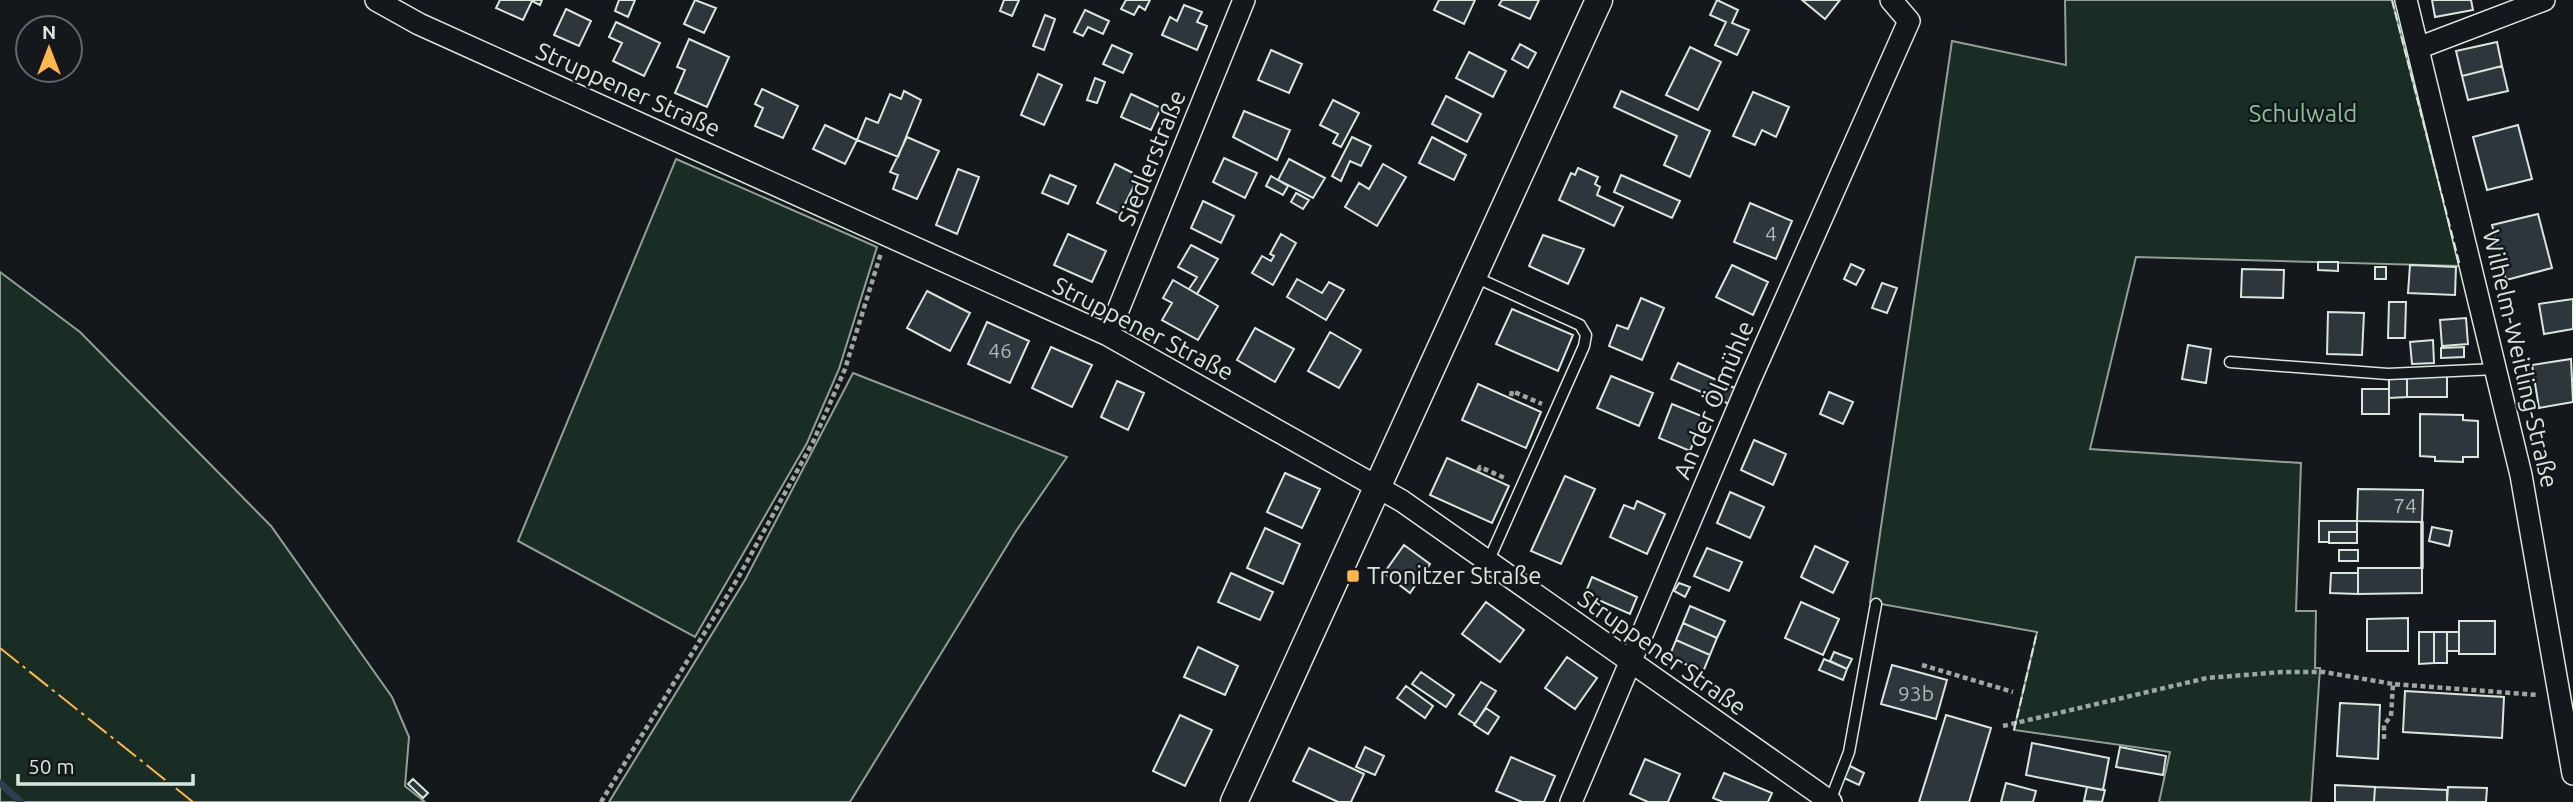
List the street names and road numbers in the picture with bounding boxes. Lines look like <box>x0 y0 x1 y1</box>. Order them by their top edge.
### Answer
street label: Struppener Straße <box>532 37 725 142</box>
street label: Siedlerstraße <box>1112 86 1191 229</box>
street label: Wilhelm-Weitling-Straße <box>2478 227 2563 490</box>
street label: Struppener Straße <box>1049 271 1238 386</box>
street label: An der Ölmühle <box>1668 317 1759 483</box>
street label: Struppener Straße <box>1573 585 1751 721</box>

